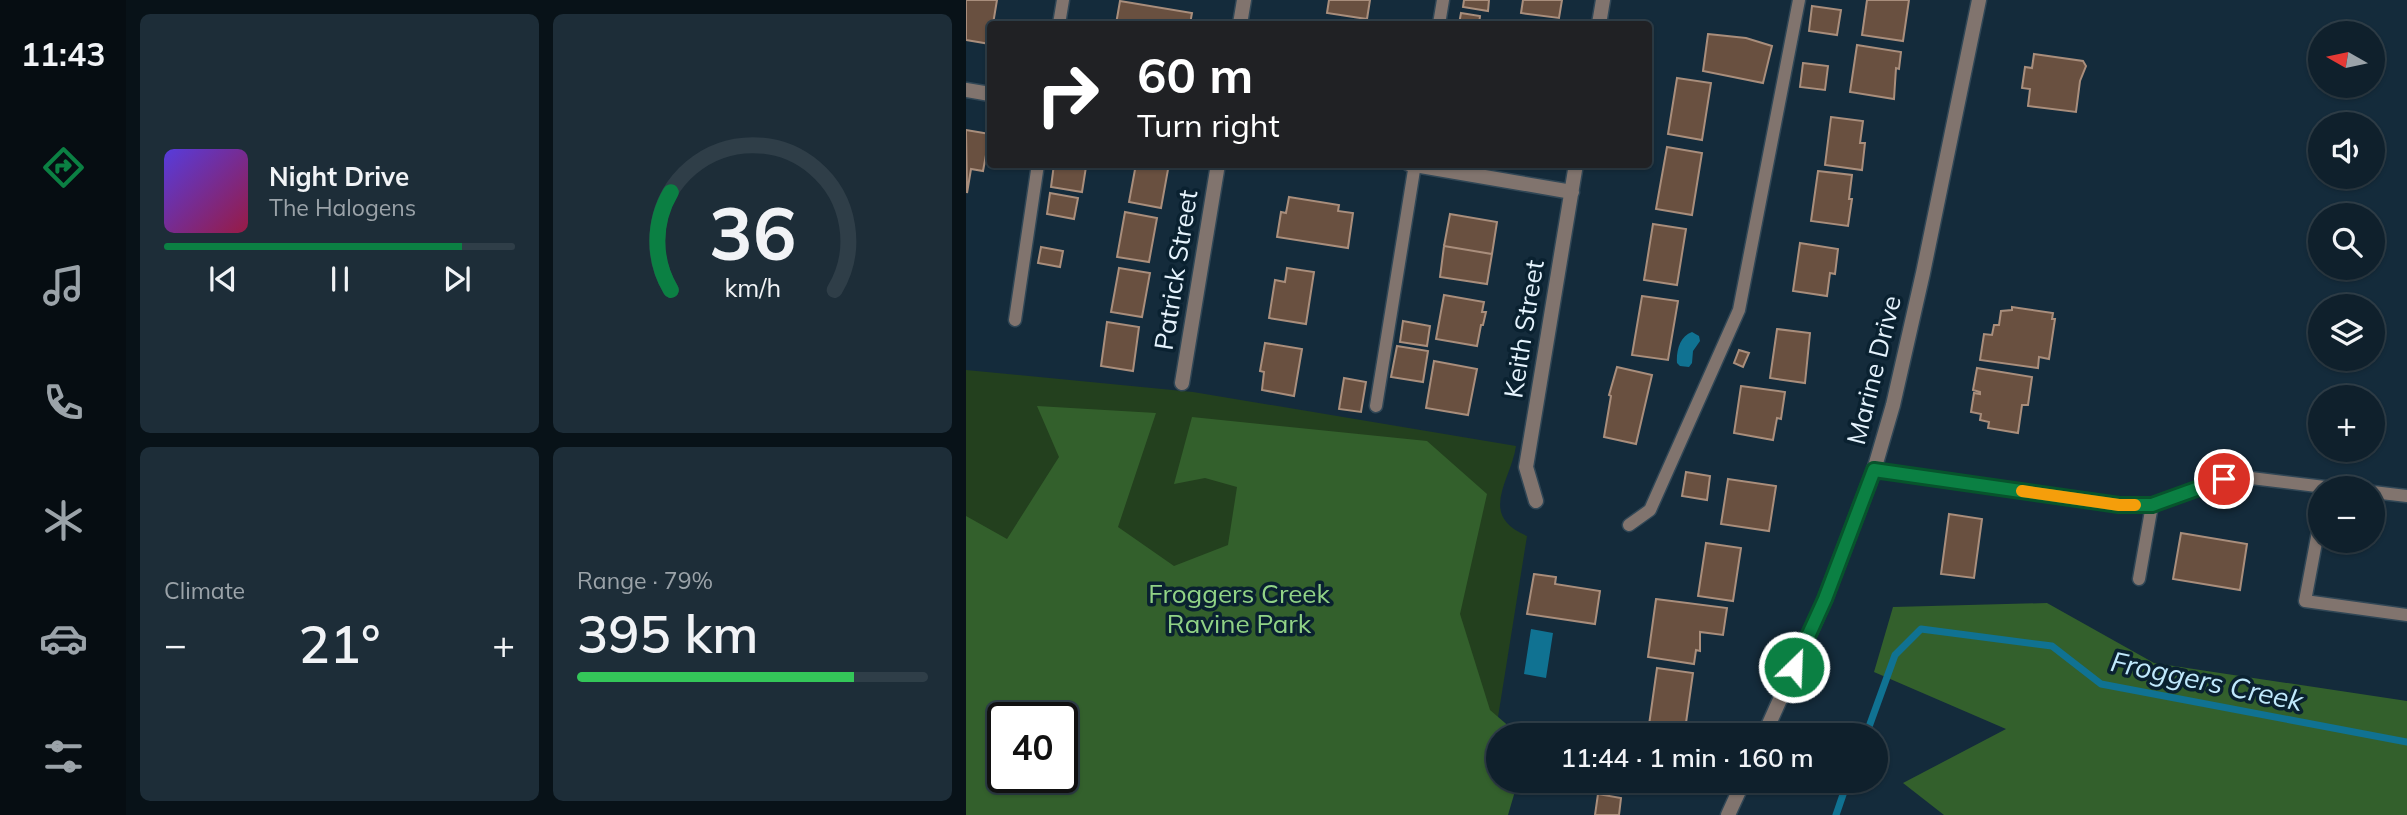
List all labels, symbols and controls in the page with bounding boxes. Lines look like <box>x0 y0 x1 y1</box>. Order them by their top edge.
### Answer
north arrow <box>2308 21 2385 98</box>
map controls <box>2308 21 2385 553</box>
text: 11:43 <box>21 34 105 74</box>
text: 60 m <box>1137 44 1253 105</box>
icon: right <box>1022 49 1113 140</box>
text: Turn right <box>1137 105 1280 145</box>
button: sound <box>2308 112 2385 189</box>
icon: directions <box>39 143 88 192</box>
text: Night Drive <box>269 160 409 193</box>
text: 36 <box>709 187 796 278</box>
street label: Patrick Street <box>1147 188 1204 352</box>
text: The Halogens <box>269 193 416 222</box>
button: search <box>2308 203 2385 280</box>
street label: Keith Street <box>1496 257 1551 400</box>
icon: previous <box>204 260 242 298</box>
icon: pause <box>321 260 359 298</box>
icon: next <box>438 260 476 298</box>
icon: music <box>39 261 88 310</box>
text: km/h <box>724 272 781 303</box>
street label: Marine Drive <box>1839 292 1908 448</box>
button: layers <box>2308 294 2385 371</box>
icon: phone <box>39 378 88 427</box>
button: + <box>2308 385 2385 462</box>
pin <box>2194 449 2254 509</box>
icon: arrive <box>2205 460 2243 498</box>
button: − <box>2308 476 2385 553</box>
icon: climate <box>39 496 88 545</box>
text: Range · 79% <box>577 566 713 595</box>
text: Climate <box>164 576 245 605</box>
park label: Froggers Creek Ravine Park <box>1148 577 1330 640</box>
text: 395 km <box>577 601 758 666</box>
text: 21° <box>299 611 380 676</box>
icon: car <box>39 614 88 663</box>
text: − <box>164 620 187 668</box>
text: + <box>492 620 515 668</box>
position arrow <box>1757 630 1831 704</box>
water label: Froggers Creek <box>2108 643 2308 718</box>
speed limit sign: 40 <box>987 702 1078 793</box>
icon: filters <box>39 732 88 781</box>
text: 11:44 · 1 min · 160 m <box>1560 741 1814 774</box>

